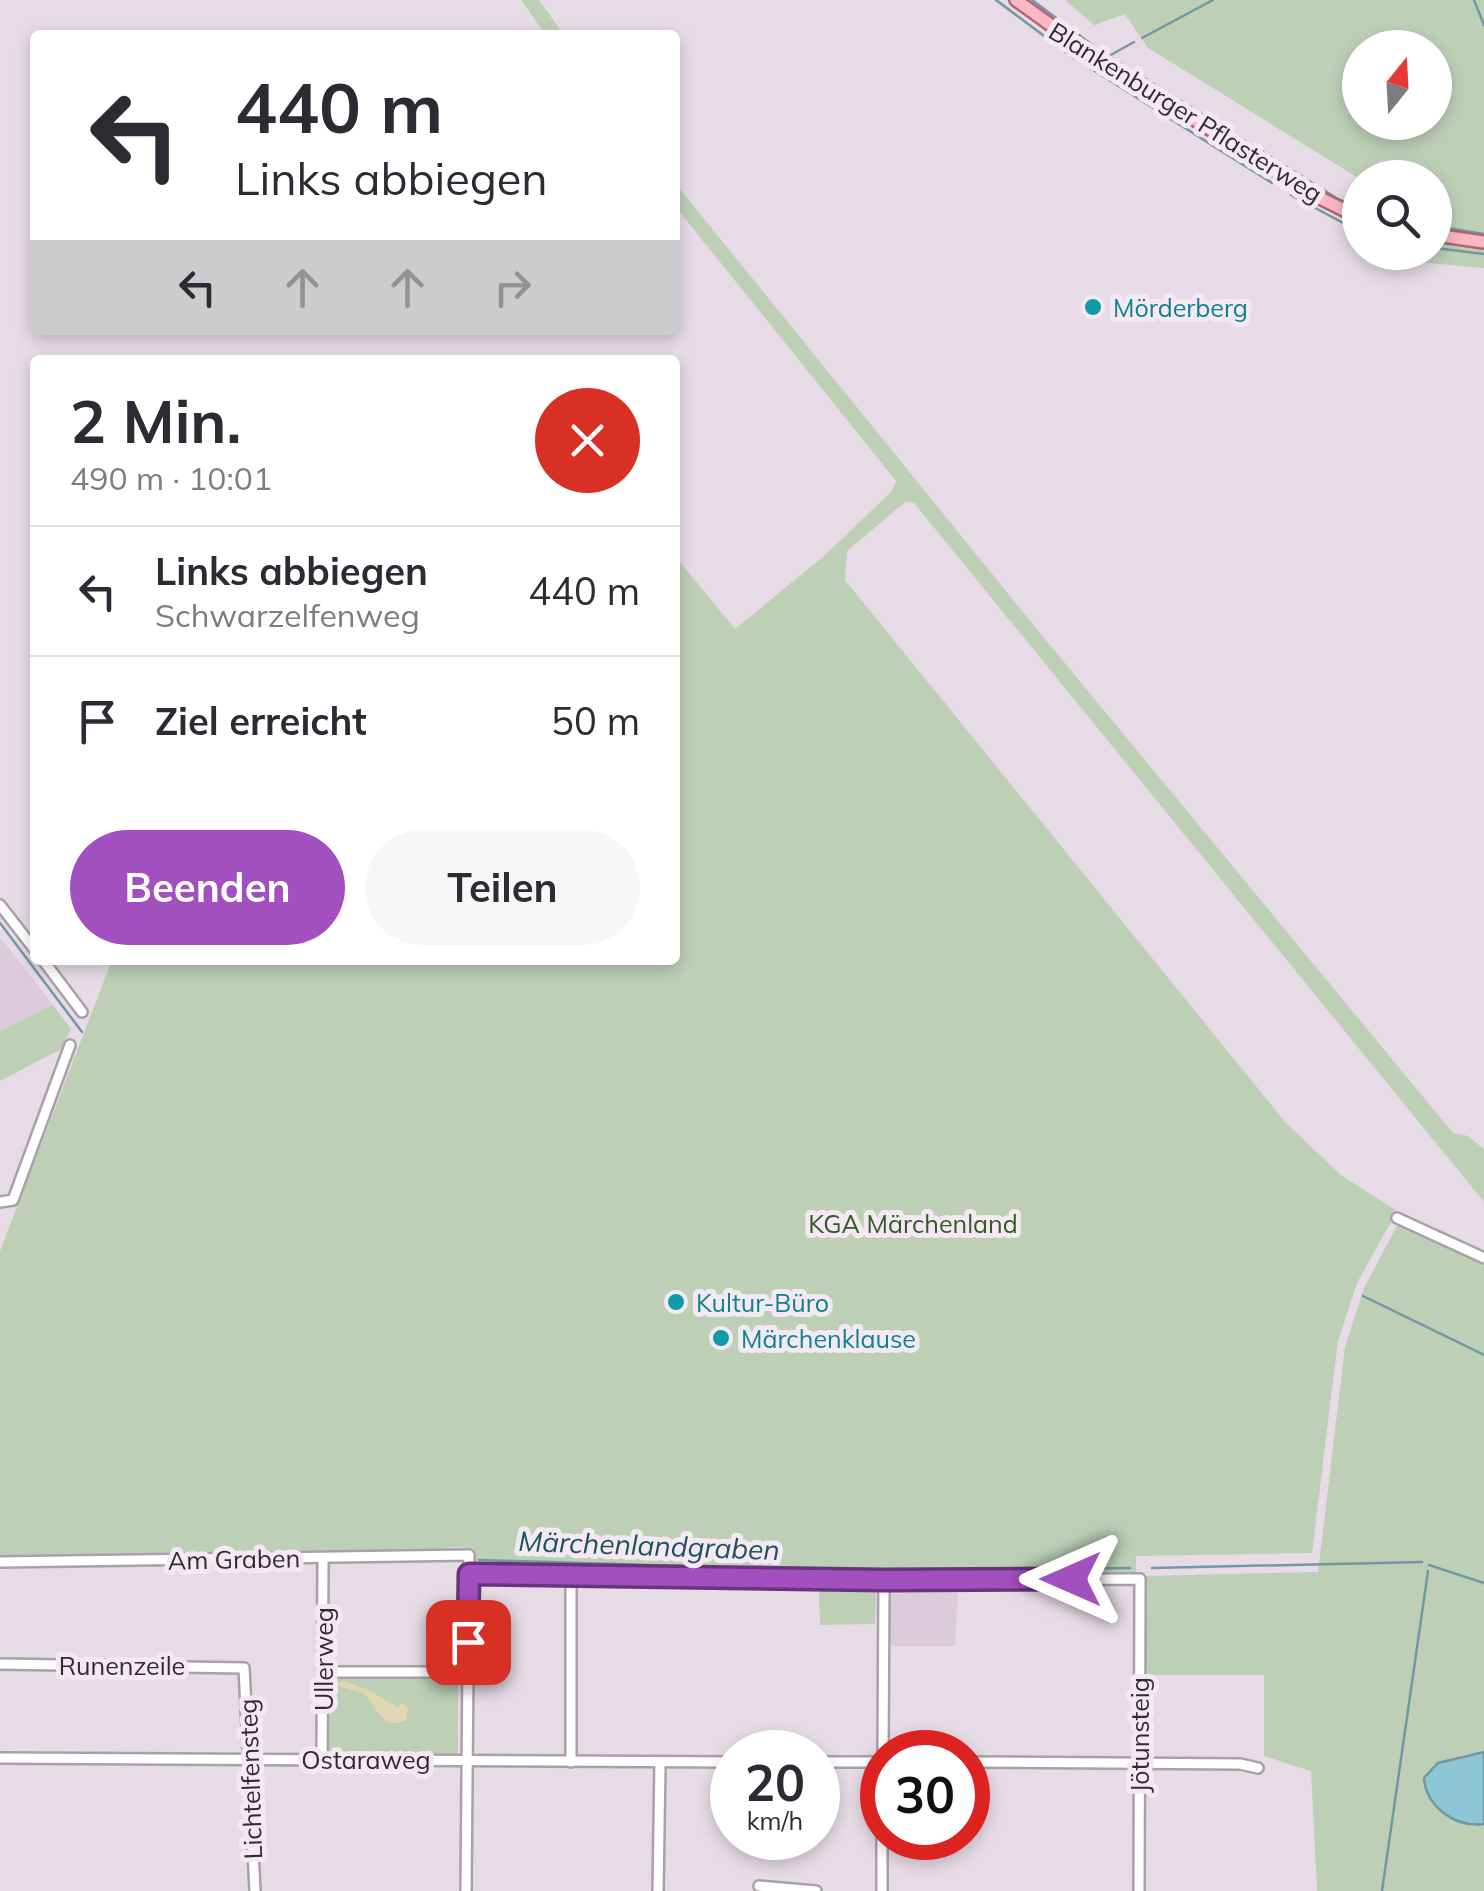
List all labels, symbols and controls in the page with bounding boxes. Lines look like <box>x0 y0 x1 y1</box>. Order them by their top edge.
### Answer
street label: Blankenburger Pflasterweg <box>1044 15 1328 209</box>
north arrow <box>1342 30 1452 140</box>
map controls <box>1342 30 1452 270</box>
text: 440 m <box>235 63 443 151</box>
icon: left <box>70 70 200 200</box>
text: Links abbiegen <box>235 150 548 206</box>
button: search <box>1342 160 1452 270</box>
icon: left <box>170 260 225 315</box>
icon: ahead <box>275 260 330 315</box>
icon: ahead <box>380 260 435 315</box>
icon: right <box>485 260 540 315</box>
place label: Mörderberg <box>1113 292 1248 323</box>
marker: Mörderberg <box>1082 296 1104 318</box>
text: 2 Min. <box>70 383 241 458</box>
button: close <box>535 388 640 493</box>
text: 490 m · 10:01 <box>70 458 272 498</box>
text: Links abbiegen <box>155 547 428 595</box>
icon: left <box>70 564 125 619</box>
text: 440 m <box>528 567 640 615</box>
text: Schwarzelfenweg <box>155 595 420 635</box>
icon: arrive <box>70 694 125 749</box>
text: Ziel erreicht <box>155 697 367 745</box>
text: 50 m <box>551 697 640 745</box>
button: Beenden <box>70 830 345 945</box>
button: Teilen <box>365 830 640 945</box>
park label: KGA Märchenland <box>808 1208 1018 1239</box>
place label: Kultur-Büro <box>696 1287 829 1318</box>
marker: Kultur-Büro <box>665 1291 687 1313</box>
place label: Märchenklause <box>741 1323 916 1354</box>
marker: Märchenklause <box>710 1327 732 1349</box>
water label: Märchenlandgraben <box>518 1523 780 1567</box>
position arrow <box>1019 1527 1123 1631</box>
street label: Am Graben <box>168 1542 300 1576</box>
pin <box>426 1600 511 1685</box>
street label: Ullerweg <box>308 1607 339 1711</box>
icon: arrive <box>441 1615 496 1670</box>
street label: Runenzeile <box>59 1650 185 1681</box>
street label: Jötunsteig <box>1124 1677 1155 1793</box>
street label: Lichtelfensteg <box>232 1698 268 1860</box>
speed limit sign: 30 <box>860 1730 990 1860</box>
street label: Ostaraweg <box>301 1744 431 1775</box>
text: 20 <box>745 1751 805 1814</box>
text: km/h <box>747 1805 803 1836</box>

